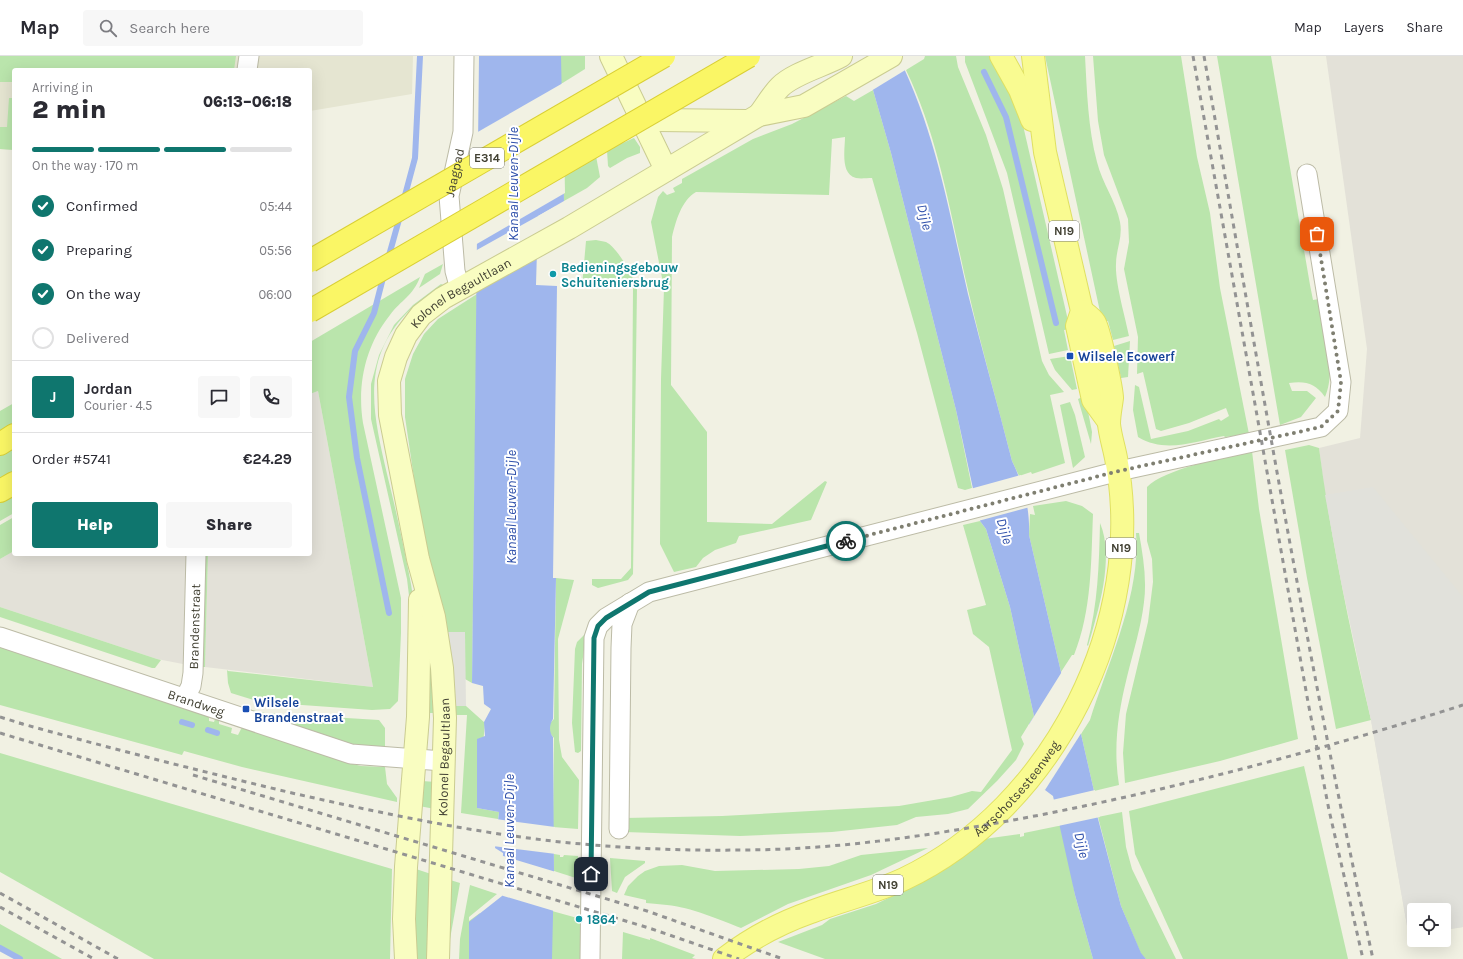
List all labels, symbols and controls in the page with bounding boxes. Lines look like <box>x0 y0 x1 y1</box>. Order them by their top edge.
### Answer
search box <box>83 10 363 46</box>
text: Map <box>20 17 59 39</box>
icon: search <box>97 17 119 39</box>
text: Search here <box>129 19 210 37</box>
text: Map <box>1294 19 1322 36</box>
text: Layers <box>1344 19 1384 36</box>
text: Share <box>1406 19 1443 36</box>
text: Arriving in <box>32 80 93 95</box>
text: 06:13–06:18 <box>203 93 292 111</box>
text: 2 min <box>32 94 107 125</box>
water label: Kanaal Leuven-Dijle <box>505 127 522 241</box>
street label: Jaagpad <box>442 147 467 198</box>
road number: E314 <box>470 148 504 168</box>
text: On the way · 170 m <box>32 158 138 173</box>
icon: check <box>32 195 54 217</box>
text: Confirmed <box>66 197 138 215</box>
text: 05:44 <box>259 199 292 214</box>
water label: Dijle <box>913 202 936 232</box>
pin <box>1300 217 1334 251</box>
road number: N19 <box>1049 221 1079 241</box>
icon: bag <box>1306 223 1328 245</box>
icon: check <box>32 239 54 261</box>
text: Preparing <box>66 241 132 259</box>
text: 05:56 <box>259 243 292 258</box>
street label: Kolonel Begaultlaan <box>407 255 514 331</box>
place label: Bedieningsgebouw Schuiteniersbrug <box>561 260 678 290</box>
marker: Bedieningsgebouw Schuiteniersbrug <box>548 269 558 279</box>
icon: check <box>32 283 54 305</box>
text: On the way <box>66 285 140 303</box>
text: 06:00 <box>258 287 292 302</box>
text: Delivered <box>66 329 130 347</box>
place label: Wilsele Ecowerf <box>1078 349 1175 364</box>
marker: Wilsele Ecowerf <box>1065 351 1075 361</box>
button: chat <box>198 376 240 418</box>
button: phone <box>250 376 292 418</box>
text: Jordan <box>84 380 132 398</box>
text: J <box>50 388 56 406</box>
text: Courier · 4.5 <box>84 398 152 413</box>
text: Order #5741 <box>32 450 111 468</box>
text: €24.29 <box>243 450 292 468</box>
water label: Kanaal Leuven-Dijle <box>503 450 520 564</box>
button: Help <box>32 502 158 548</box>
button: Share <box>166 502 292 548</box>
water label: Dijle <box>993 516 1016 547</box>
courier <box>826 521 866 561</box>
icon: bike <box>835 530 857 552</box>
road number: N19 <box>1106 538 1136 558</box>
street label: Brandenstraat <box>186 583 203 670</box>
street label: Brandweg <box>166 686 227 720</box>
place label: Wilsele Brandenstraat <box>254 695 344 725</box>
street label: Kolonel Begaultlaan <box>435 697 453 817</box>
marker: Wilsele Brandenstraat <box>241 704 251 714</box>
street label: Aarschotsesteenweg <box>971 737 1063 840</box>
water label: Kanaal Leuven-Dijle <box>501 774 518 888</box>
water label: Dijle <box>1070 830 1093 860</box>
pin <box>574 857 608 891</box>
icon: home <box>580 863 602 885</box>
road number: N19 <box>873 875 903 895</box>
map controls <box>1407 903 1451 947</box>
button: locate <box>1407 903 1451 947</box>
place label: 1864 <box>587 912 616 927</box>
marker: 1864 <box>574 914 584 924</box>

